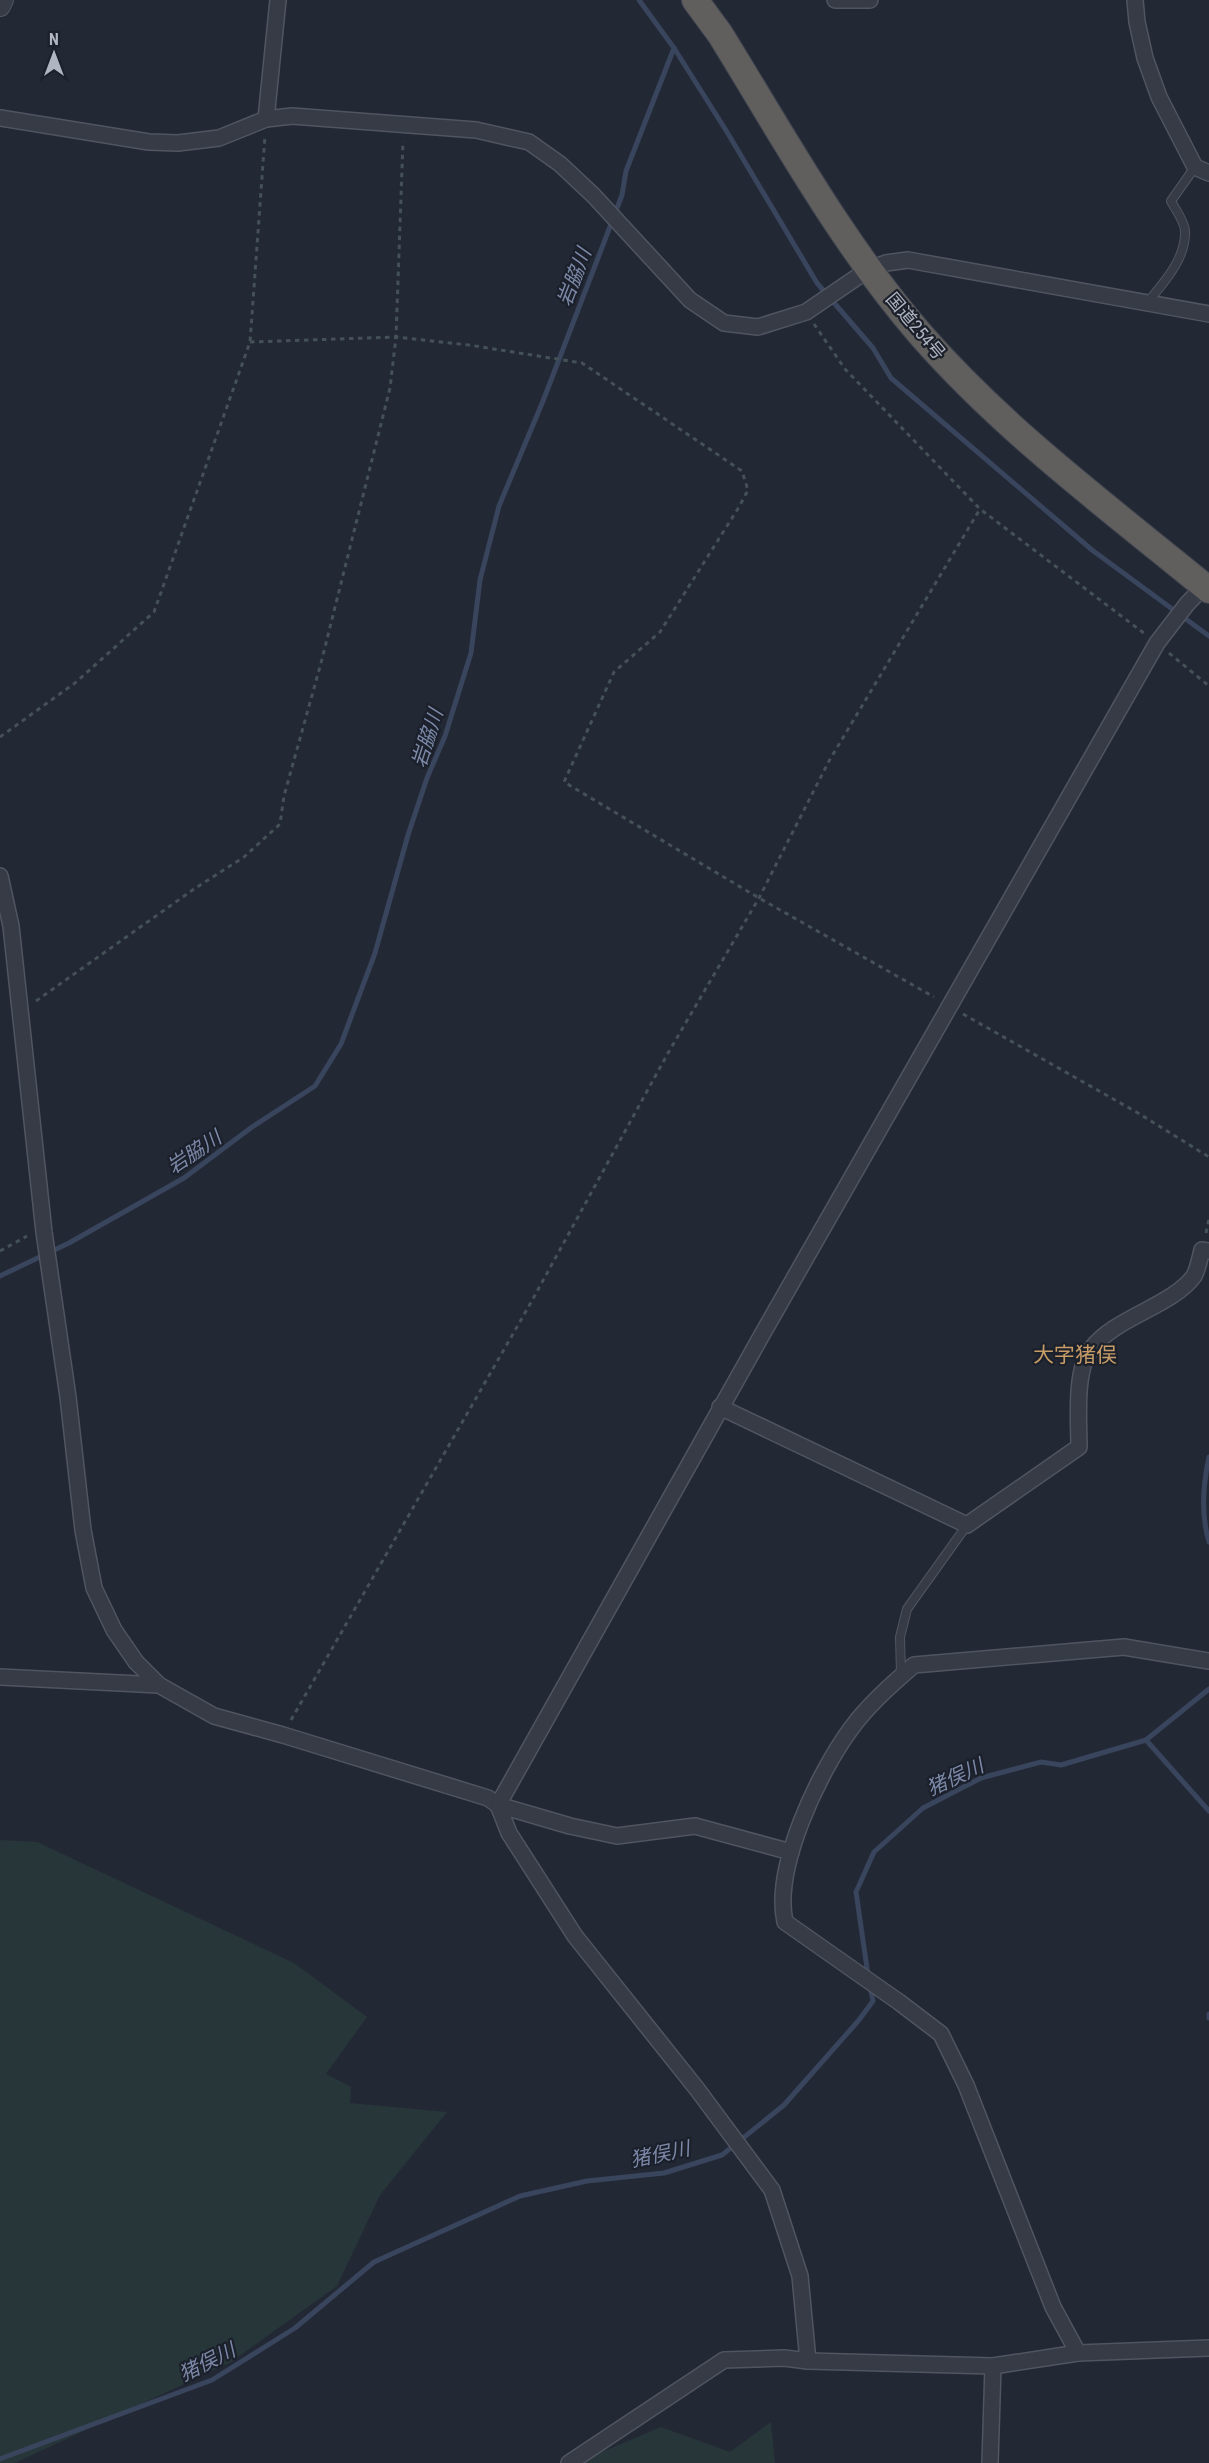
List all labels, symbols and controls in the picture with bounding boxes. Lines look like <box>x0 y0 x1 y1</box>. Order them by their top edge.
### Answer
north arrow <box>24 24 84 84</box>
text: N <box>49 30 59 49</box>
water label: 岩脇川 <box>552 243 597 309</box>
street label: 国道254号 <box>882 288 950 364</box>
water label: 岩脇川 <box>406 704 448 770</box>
water label: 岩脇川 <box>162 1124 227 1179</box>
district label: 大字猪俣 <box>1033 1343 1117 1367</box>
water label: 猪俣川 <box>923 1753 989 1801</box>
water label: 猪俣川 <box>628 2136 694 2172</box>
water label: 猪俣川 <box>175 2337 241 2386</box>

